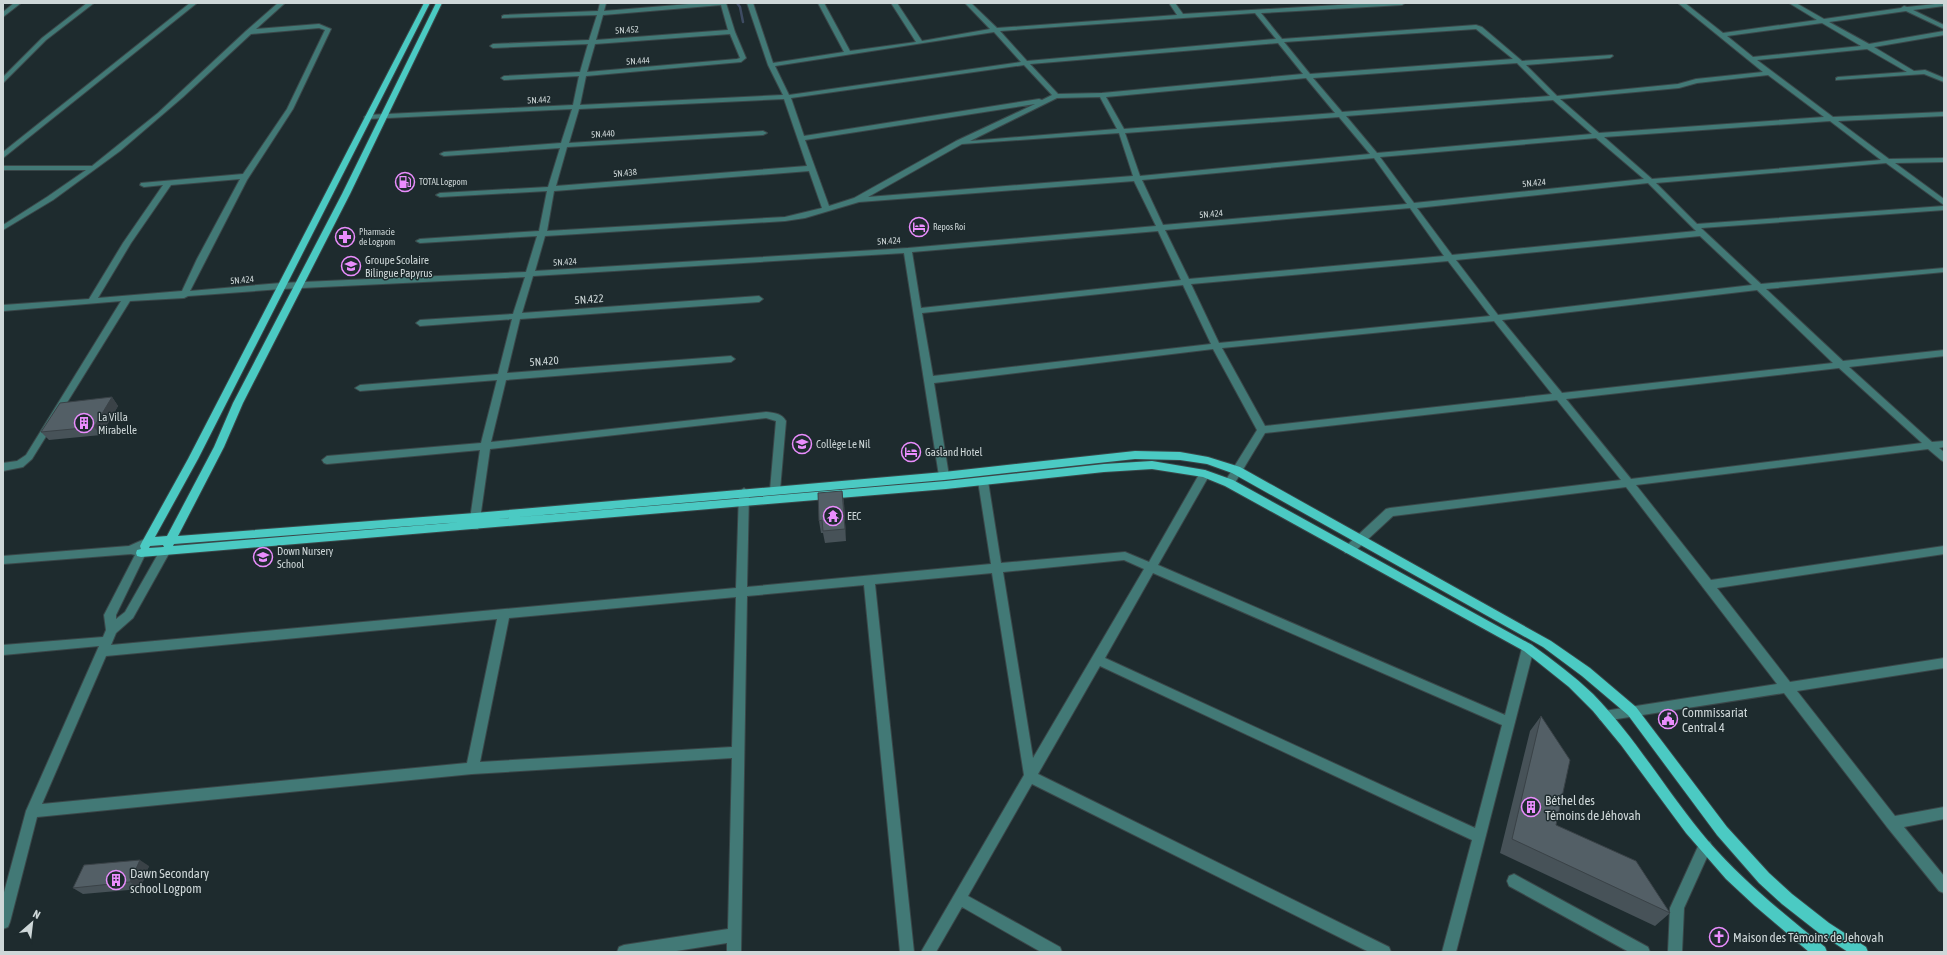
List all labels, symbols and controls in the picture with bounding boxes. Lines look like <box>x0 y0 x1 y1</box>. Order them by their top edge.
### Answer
street label: 5N.452 <box>615 24 639 36</box>
street label: 5N.444 <box>626 55 650 67</box>
street label: 5N.442 <box>527 94 551 106</box>
street label: 5N.440 <box>591 128 615 140</box>
street label: 5N.438 <box>613 167 637 179</box>
fuel station icon: TOTAL Logpom <box>394 171 416 193</box>
place label: TOTAL Logpom <box>419 177 467 187</box>
street label: 5N.424 <box>1522 177 1546 189</box>
street label: 5N.424 <box>1199 208 1223 220</box>
hotel icon: Repos Roi <box>908 216 930 238</box>
place label: Repos Roi <box>933 222 965 232</box>
pharmacy icon: Pharmacie de Logpom <box>334 226 356 248</box>
place label: Pharmacie de Logpom <box>359 227 395 247</box>
street label: 5N.424 <box>877 235 901 247</box>
place label: Groupe Scolaire Bilingue Papyrus <box>365 254 433 279</box>
school or university icon: Groupe Scolaire Bilingue Papyrus <box>340 255 362 277</box>
street label: 5N.424 <box>553 256 577 268</box>
street label: 5N.424 <box>230 274 254 286</box>
street label: 5N.422 <box>574 292 604 306</box>
street label: 5N.420 <box>529 354 559 368</box>
place label: La Villa Mirabelle <box>98 411 137 436</box>
building icon: La Villa Mirabelle <box>73 412 95 434</box>
school or university icon: Collège Le Nil <box>791 433 813 455</box>
place label: Collège Le Nil <box>816 438 871 450</box>
hotel icon: Gasland Hotel <box>900 441 922 463</box>
place label: Gasland Hotel <box>925 446 983 458</box>
temple icon: EEC <box>822 505 844 527</box>
place label: EEC <box>847 510 861 522</box>
place label: Down Nursery School <box>277 545 334 570</box>
school or university icon: Down Nursery School <box>252 546 274 568</box>
place label: Commissariat Central 4 <box>1682 705 1748 735</box>
public building icon: Commissariat Central 4 <box>1657 708 1679 730</box>
place label: Béthel des Témoins de Jéhovah <box>1545 793 1641 823</box>
building icon: Béthel des Témoins de Jéhovah <box>1520 796 1542 818</box>
place label: Dawn Secondary school Logpom <box>130 866 210 896</box>
building icon: Dawn Secondary school Logpom <box>105 869 127 891</box>
north arrow <box>12 903 52 943</box>
text: N <box>31 907 42 921</box>
church icon: Maison des Témoins de Jehovah <box>1708 926 1730 948</box>
place label: Maison des Témoins de Jehovah <box>1733 930 1884 945</box>

